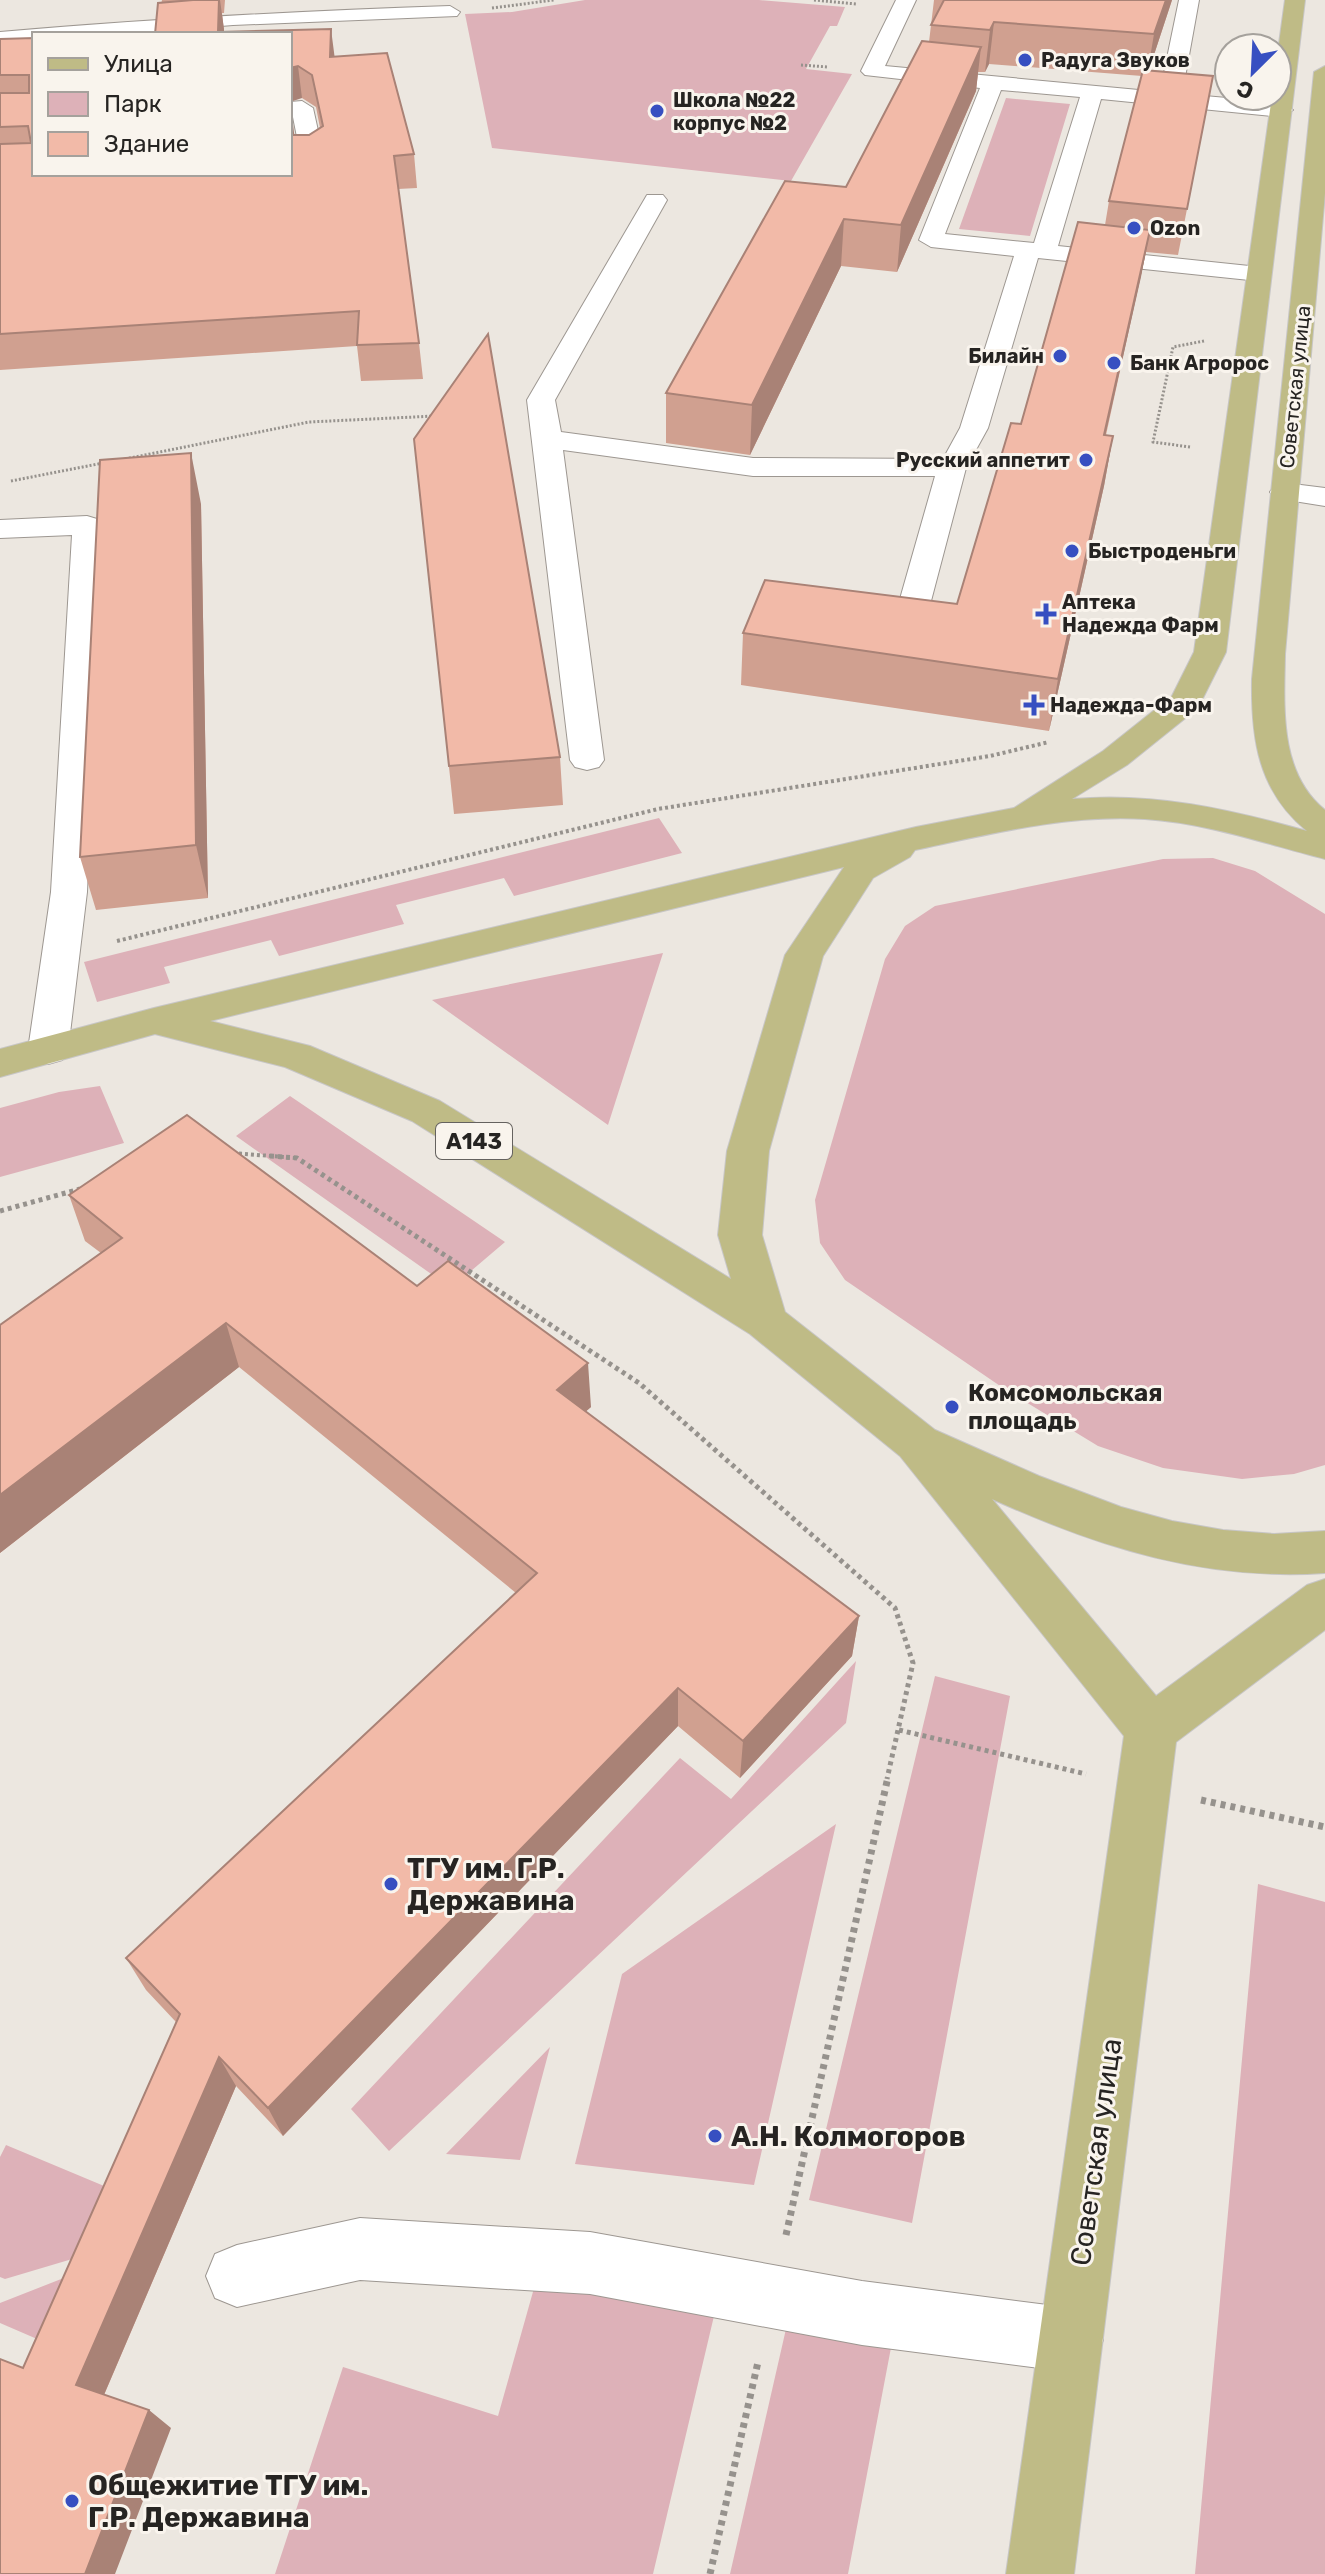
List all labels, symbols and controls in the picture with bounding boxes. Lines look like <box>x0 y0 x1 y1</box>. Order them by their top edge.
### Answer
legend <box>32 32 292 176</box>
north arrow <box>1213 32 1293 112</box>
place label: Радуга Звуков <box>1041 48 1190 72</box>
text: Улица <box>104 50 173 78</box>
marker: Радуга Звуков <box>1016 51 1034 69</box>
text: С <box>1233 74 1258 105</box>
place label: Школа №22 корпус №2 <box>673 88 796 135</box>
text: Парк <box>104 90 162 118</box>
marker: Школа №22 корпус №2 <box>648 102 666 120</box>
text: Здание <box>104 130 189 158</box>
place label: Ozon <box>1150 216 1200 240</box>
marker: Ozon <box>1125 219 1143 237</box>
street label: Советская улица <box>1275 304 1315 470</box>
place label: Билайн <box>968 344 1044 368</box>
marker: Билайн <box>1051 347 1069 365</box>
place label: Банк Агророс <box>1130 351 1269 375</box>
marker: Банк Агророс <box>1105 354 1123 372</box>
place label: Русский аппетит <box>896 448 1070 472</box>
marker: Русский аппетит <box>1077 451 1095 469</box>
place label: Быстроденьги <box>1088 539 1236 563</box>
marker: Быстроденьги <box>1063 542 1081 560</box>
place label: Аптека Надежда Фарм <box>1062 590 1219 637</box>
marker: Аптека Надежда Фарм <box>1037 605 1055 623</box>
place label: Надежда-Фарм <box>1050 693 1212 717</box>
marker: Надежда-Фарм <box>1025 696 1043 714</box>
road number: А143 <box>436 1123 512 1159</box>
place label: Комсомольская площадь <box>968 1379 1163 1435</box>
marker: Комсомольская площадь <box>943 1398 961 1416</box>
place label: ТГУ им. Г.Р. Державина <box>407 1852 575 1917</box>
marker: ТГУ им. Г.Р. Державина <box>382 1875 400 1893</box>
street label: Советская улица <box>1064 2036 1128 2268</box>
place label: А.Н. Колмогоров <box>731 2120 966 2153</box>
marker: А.Н. Колмогоров <box>706 2127 724 2145</box>
place label: Общежитие ТГУ им. Г.Р. Державина <box>88 2469 369 2534</box>
marker: Общежитие ТГУ им. Г.Р. Державина <box>63 2492 81 2510</box>

